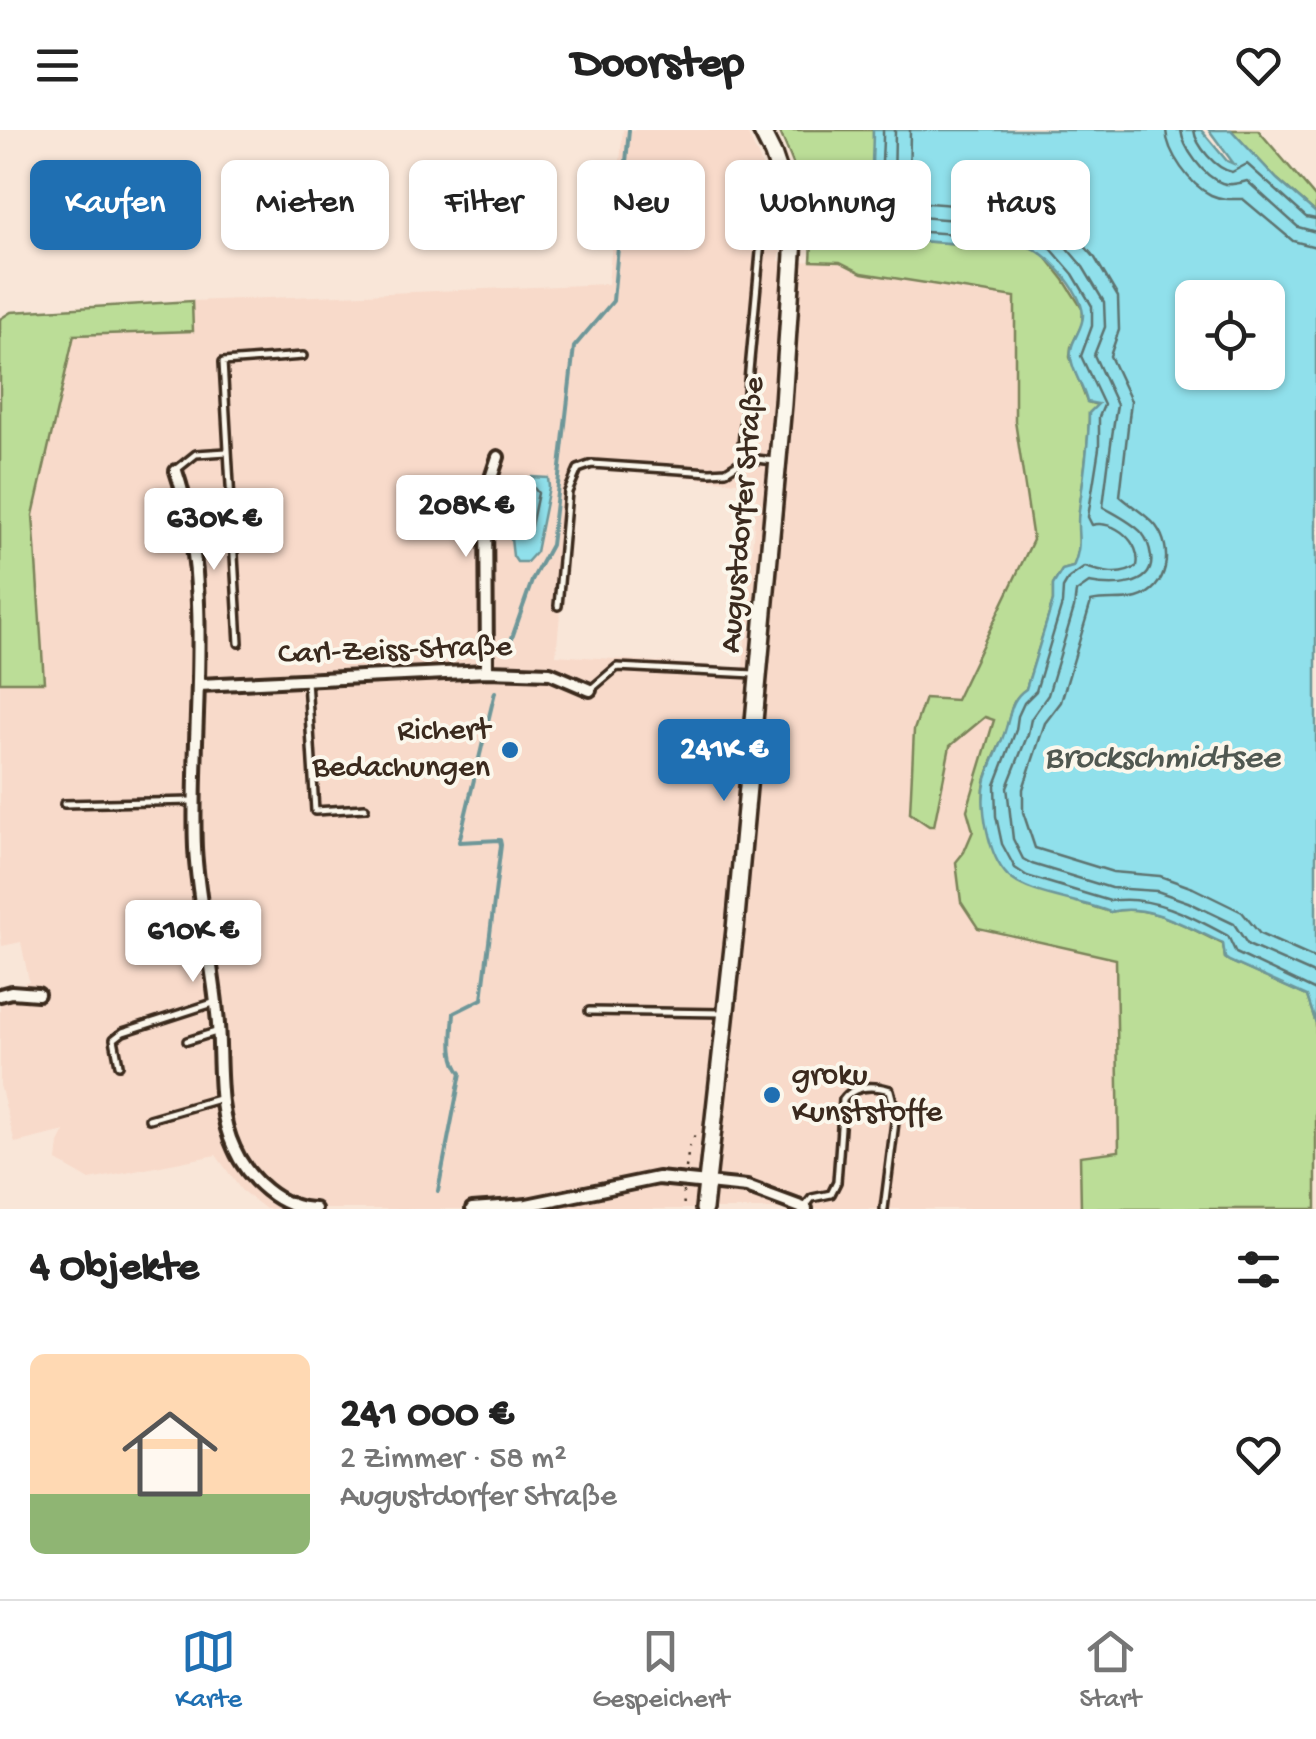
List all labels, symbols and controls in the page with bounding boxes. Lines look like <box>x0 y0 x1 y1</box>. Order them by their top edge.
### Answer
icon: menu <box>30 38 85 93</box>
icon: heart <box>1231 38 1286 93</box>
text: Doorstep <box>572 39 744 92</box>
chip: Kaufen <box>30 160 201 250</box>
chip: Mieten <box>221 160 389 250</box>
chip: Filter <box>409 160 557 250</box>
chip: Neu <box>577 160 705 250</box>
chip: Wohnung <box>725 160 931 250</box>
chip: Haus <box>951 160 1090 250</box>
map controls <box>1175 280 1285 390</box>
button: locate <box>1175 280 1285 390</box>
street label: Augustdorfer Straße <box>713 375 775 655</box>
pin: 208K € <box>385 475 547 560</box>
pin: 630K € <box>133 488 295 573</box>
text: 208K € <box>418 488 514 526</box>
text: 630K € <box>166 501 262 539</box>
street label: Carl-Zeiss-Straße <box>277 629 513 675</box>
place label: Richert Bedachungen <box>311 713 493 788</box>
pin: 241K € <box>643 719 805 804</box>
text: 241K € <box>680 732 768 770</box>
marker: Richert Bedachungen <box>499 739 521 761</box>
water label: Brockschmidtsee <box>1044 739 1282 780</box>
pin: 610K € <box>112 900 274 985</box>
text: 610K € <box>147 913 239 951</box>
place label: groku Kunststoffe <box>792 1058 943 1133</box>
marker: groku Kunststoffe <box>761 1084 783 1106</box>
icon: filters <box>1231 1242 1286 1297</box>
text: 4 Objekte <box>30 1245 199 1294</box>
text: 241 000 € <box>340 1392 514 1441</box>
icon: home <box>110 1394 230 1514</box>
icon: heart <box>1231 1427 1286 1482</box>
text: 2 Zimmer · 58 m² <box>340 1441 567 1479</box>
text: Augustdorfer Straße <box>340 1479 617 1517</box>
tab: Karte <box>175 1624 242 1717</box>
tab: Gespeichert <box>592 1624 729 1717</box>
tab: Start <box>1080 1624 1141 1717</box>

